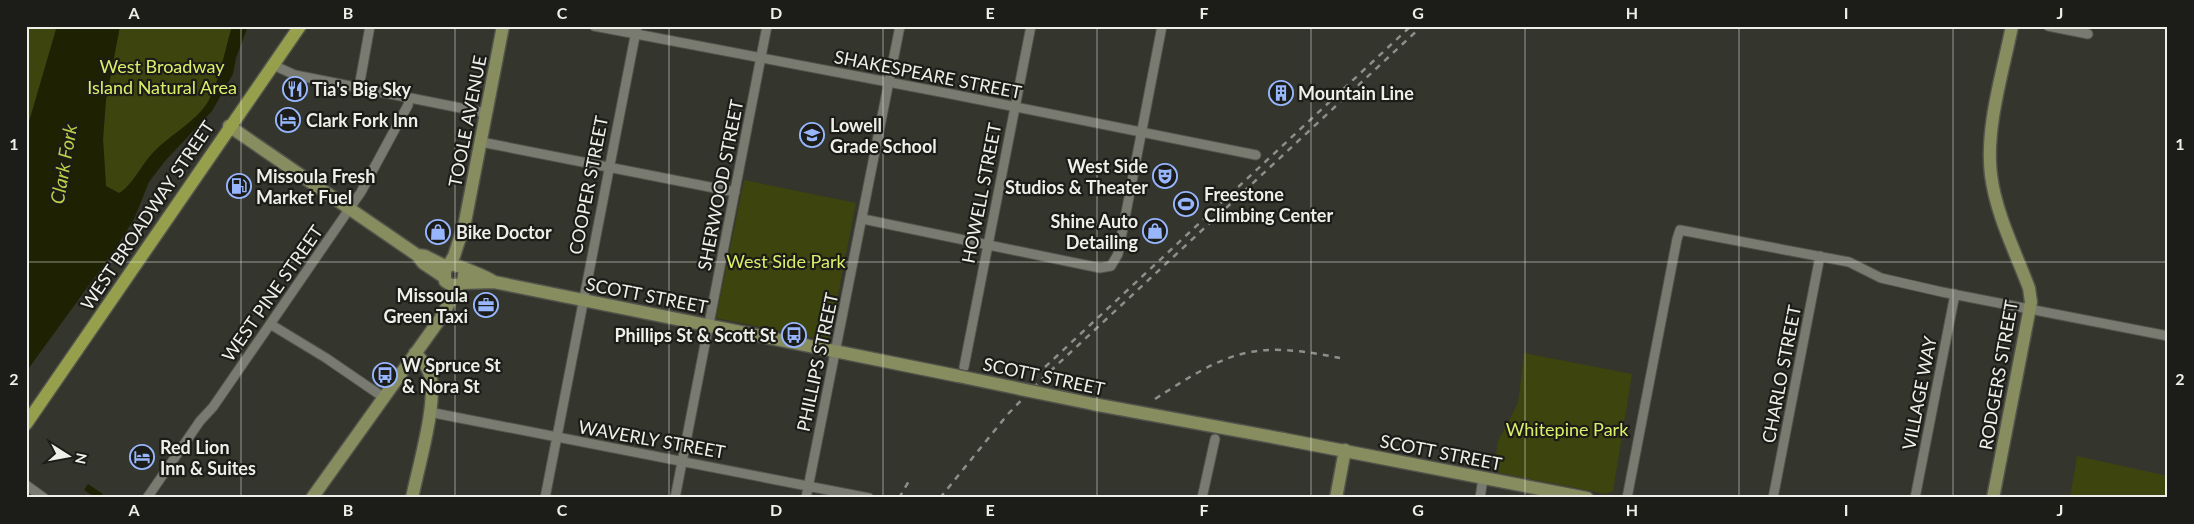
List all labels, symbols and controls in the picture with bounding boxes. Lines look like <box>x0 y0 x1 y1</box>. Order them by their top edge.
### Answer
text: A <box>127 3 140 22</box>
text: B <box>343 3 353 22</box>
text: C <box>557 3 568 22</box>
text: D <box>770 3 782 22</box>
text: E <box>985 3 995 22</box>
text: F <box>1199 3 1209 22</box>
text: G <box>1412 3 1424 22</box>
text: H <box>1626 3 1638 22</box>
text: I <box>1844 3 1848 22</box>
text: J <box>2057 3 2063 22</box>
street label: SHAKESPEARE STREET <box>832 45 1024 103</box>
street label: TOOLE AVENUE <box>443 53 491 189</box>
park label: West Broadway Island Natural Area <box>87 55 237 98</box>
restaurant icon: Tia's Big Sky <box>282 76 308 102</box>
place label: Tia's Big Sky <box>312 78 412 100</box>
building icon: Mountain Line <box>1268 80 1294 106</box>
place label: Mountain Line <box>1298 82 1414 104</box>
street label: SHERWOOD STREET <box>693 97 747 272</box>
hotel icon: Clark Fork Inn <box>275 107 301 133</box>
place label: Clark Fork Inn <box>306 109 418 131</box>
street label: COOPER STREET <box>564 113 612 256</box>
place label: Lowell Grade School <box>830 114 937 157</box>
street label: WEST BROADWAY STREET <box>76 116 219 314</box>
water label: Clark Fork <box>45 121 81 206</box>
street label: HOWELL STREET <box>957 121 1005 265</box>
school or university icon: Lowell Grade School <box>799 122 825 148</box>
text: 1 <box>9 134 19 153</box>
text: 1 <box>2175 134 2185 153</box>
place label: West Side Studios & Theater <box>1005 155 1148 198</box>
theatre icon: West Side Studios & Theater <box>1152 163 1178 189</box>
place label: Missoula Fresh Market Fuel <box>256 165 375 208</box>
fuel station icon: Missoula Fresh Market Fuel <box>226 173 252 199</box>
place label: Freestone Climbing Center <box>1204 183 1333 226</box>
sports icon: Freestone Climbing Center <box>1173 191 1199 217</box>
place label: Shine Auto Detailing <box>1051 210 1138 253</box>
shop icon: Shine Auto Detailing <box>1142 218 1168 244</box>
shop icon: Bike Doctor <box>425 219 451 245</box>
street label: WEST PINE STREET <box>217 220 327 365</box>
place label: Bike Doctor <box>456 221 552 243</box>
park label: West Side Park <box>726 250 847 272</box>
street label: SCOTT STREET <box>584 272 710 318</box>
place label: Missoula Green Taxi <box>383 284 468 327</box>
street label: PHILLIPS STREET <box>792 290 843 433</box>
office icon: Missoula Green Taxi <box>473 292 499 318</box>
street label: RODGERS STREET <box>1974 298 2022 452</box>
street label: CHARLO STREET <box>1757 303 1805 445</box>
bus stop icon: Phillips St & Scott St <box>781 322 807 348</box>
place label: Phillips St & Scott St <box>614 324 776 346</box>
street label: VILLAGE WAY <box>1897 333 1941 452</box>
street label: SCOTT STREET <box>981 352 1107 400</box>
place label: W Spruce St & Nora St <box>402 354 501 397</box>
bus stop icon: W Spruce St & Nora St <box>372 362 398 388</box>
text: 2 <box>9 369 19 388</box>
text: 2 <box>2175 369 2185 388</box>
street label: WAVERLY STREET <box>577 415 727 463</box>
park label: Whitepine Park <box>1506 418 1629 440</box>
street label: SCOTT STREET <box>1378 429 1504 475</box>
north arrow <box>42 432 92 482</box>
place label: Red Lion Inn & Suites <box>160 436 256 479</box>
hotel icon: Red Lion Inn & Suites <box>129 444 155 470</box>
text: N <box>72 452 91 465</box>
text: A <box>127 500 140 519</box>
text: B <box>343 500 353 519</box>
text: C <box>557 500 568 519</box>
text: D <box>770 500 782 519</box>
text: E <box>985 500 995 519</box>
text: F <box>1199 500 1209 519</box>
text: G <box>1412 500 1424 519</box>
text: H <box>1626 500 1638 519</box>
text: I <box>1844 500 1848 519</box>
text: J <box>2057 500 2063 519</box>

